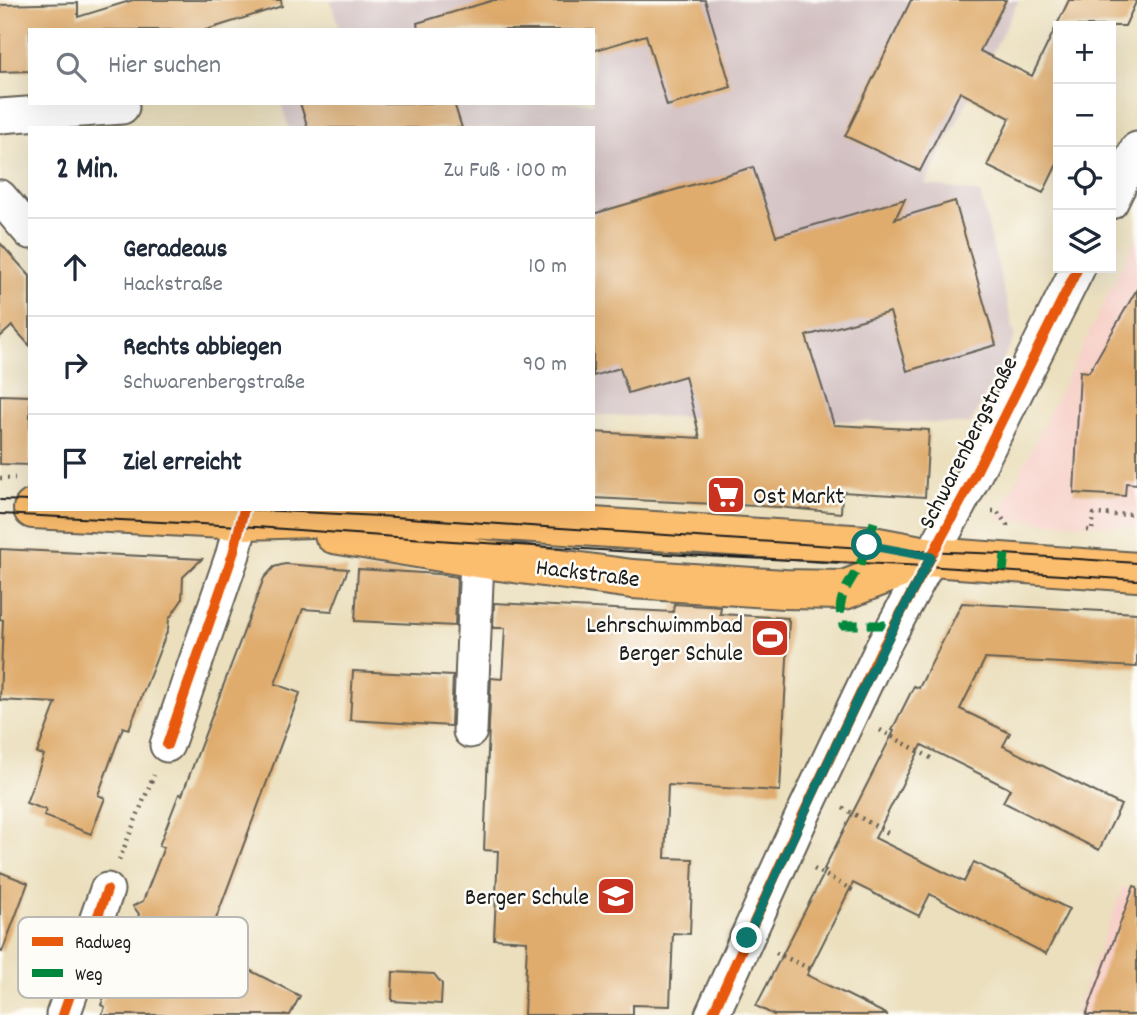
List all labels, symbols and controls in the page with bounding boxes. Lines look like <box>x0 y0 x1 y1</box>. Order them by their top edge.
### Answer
map controls <box>1053 21 1116 273</box>
button: + <box>1053 21 1116 84</box>
search box <box>28 28 595 105</box>
icon: search <box>52 48 90 86</box>
text: Hier suchen <box>108 48 221 85</box>
button: − <box>1053 84 1116 147</box>
button: locate <box>1053 147 1116 210</box>
text: 2 Min. <box>56 150 118 193</box>
text: Zu Fuß · 100 m <box>444 155 567 188</box>
button: layers <box>1053 210 1116 273</box>
text: Geradeaus <box>123 232 227 269</box>
icon: ahead <box>56 248 94 286</box>
text: 10 m <box>528 251 567 284</box>
text: Hackstraße <box>123 269 223 302</box>
text: Rechts abbiegen <box>123 330 282 367</box>
icon: right <box>56 346 94 384</box>
text: 90 m <box>523 349 567 382</box>
street label: Schwarenbergstraße <box>911 351 1028 536</box>
text: Schwarenbergstraße <box>123 367 305 400</box>
icon: arrive <box>56 444 94 482</box>
text: Ziel erreicht <box>123 445 242 482</box>
supermarket icon: Ost Markt <box>705 474 747 516</box>
place label: Ost Markt <box>753 481 844 515</box>
route start <box>851 529 882 560</box>
street label: Hackstraße <box>534 552 641 598</box>
place label: Lehrschwimmbad Berger Schule <box>586 610 743 672</box>
sports icon: Lehrschwimmbad Berger Schule <box>749 617 791 659</box>
school or university icon: Berger Schule <box>595 875 637 917</box>
place label: Berger Schule <box>465 882 589 916</box>
legend <box>18 917 248 998</box>
route end <box>731 922 762 953</box>
text: Radweg <box>75 931 131 958</box>
text: Weg <box>75 963 103 990</box>

